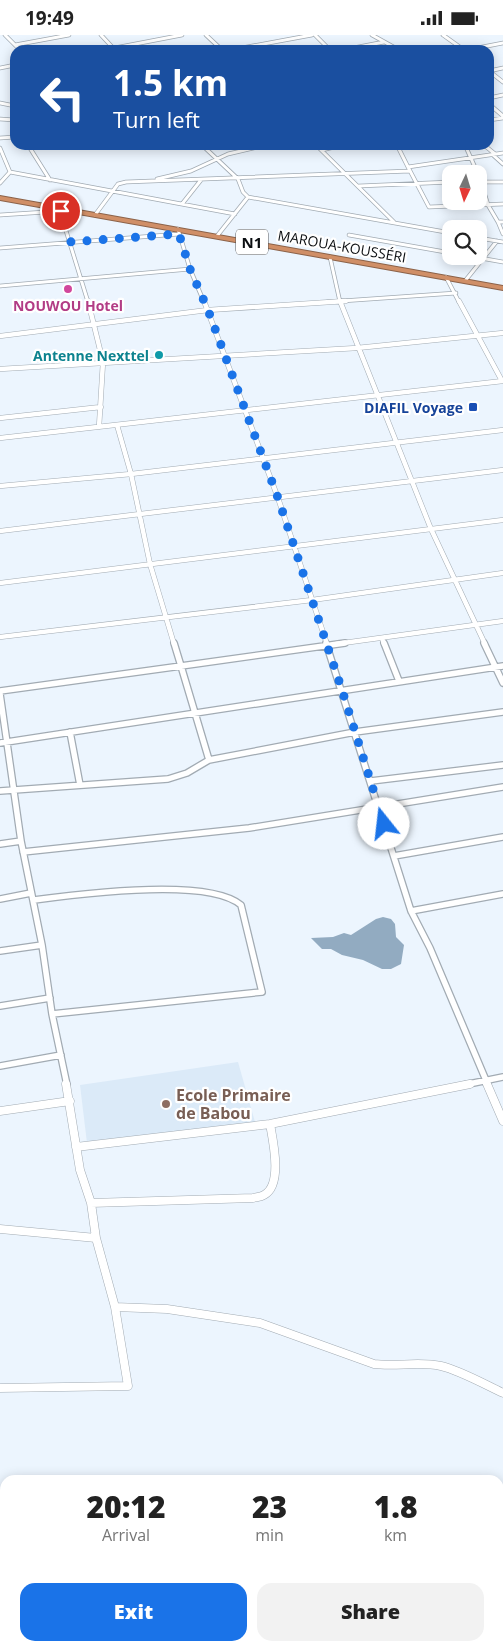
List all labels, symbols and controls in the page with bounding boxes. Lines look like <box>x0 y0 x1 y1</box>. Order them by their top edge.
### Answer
text: 19:49 <box>25 5 74 31</box>
text: 1.5 km <box>113 59 228 106</box>
icon: left <box>30 65 95 130</box>
text: Turn left <box>113 104 200 134</box>
north arrow <box>442 165 488 210</box>
map controls <box>442 165 487 265</box>
pin <box>40 190 82 232</box>
icon: arrive <box>47 197 75 225</box>
button: search <box>442 220 487 265</box>
street label: MAROUA-KOUSSÉRI <box>276 225 408 267</box>
road number: N1 <box>236 229 268 255</box>
marker: NOUWOU Hotel <box>62 283 74 295</box>
place label: NOUWOU Hotel <box>13 296 123 315</box>
place label: Antenne Nexttel <box>33 346 149 365</box>
marker: Antenne Nexttel <box>153 349 165 361</box>
place label: DIAFIL Voyage <box>364 398 463 417</box>
marker: DIAFIL Voyage <box>467 401 479 413</box>
position arrow <box>357 797 409 849</box>
place label: Ecole Primaire de Babou <box>176 1084 291 1124</box>
marker: Ecole Primaire de Babou <box>160 1098 172 1110</box>
text: 20:12 <box>87 1486 165 1527</box>
text: 23 <box>252 1486 287 1527</box>
text: 1.8 <box>374 1486 417 1527</box>
text: Arrival <box>102 1524 150 1546</box>
text: min <box>255 1524 284 1546</box>
text: km <box>384 1524 407 1546</box>
button: Exit <box>20 1583 247 1641</box>
button: Share <box>257 1583 484 1641</box>

